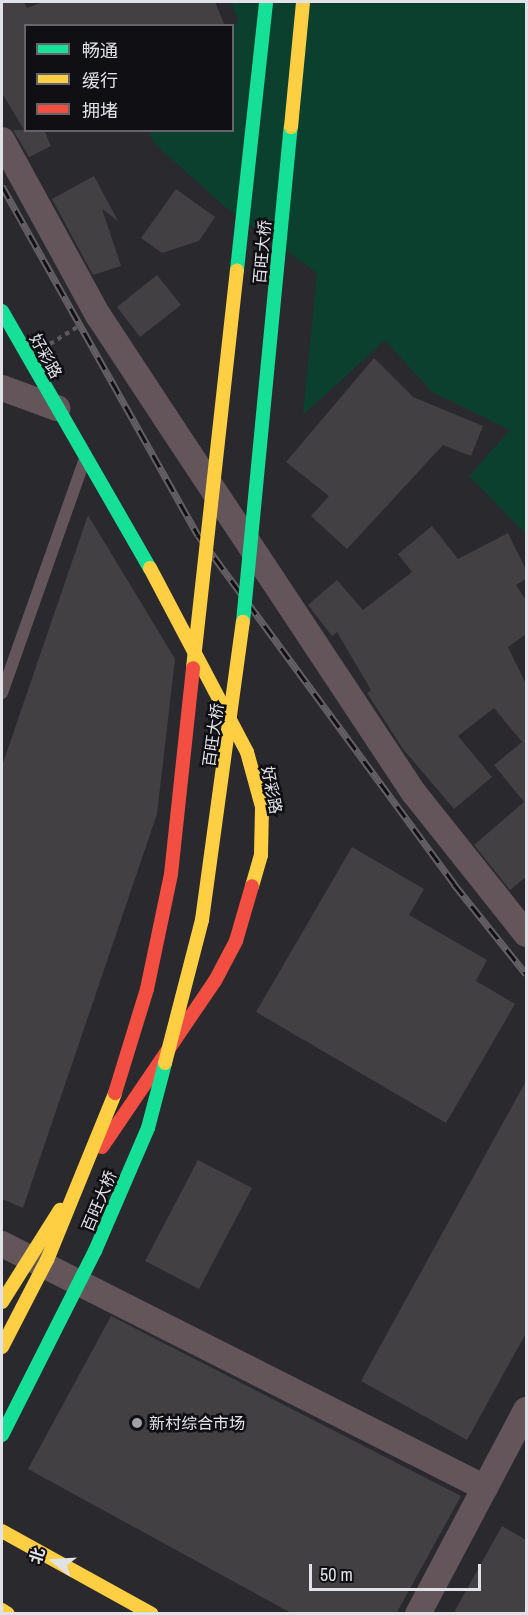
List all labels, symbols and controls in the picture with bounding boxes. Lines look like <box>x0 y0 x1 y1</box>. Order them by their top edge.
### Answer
legend <box>24 24 234 132</box>
text: 畅通 <box>82 38 118 63</box>
text: 缓行 <box>82 68 118 93</box>
text: 拥堵 <box>82 98 118 123</box>
street label: 百旺大桥 <box>250 219 274 285</box>
street label: 好彩路 <box>26 330 66 382</box>
street label: 百旺大桥 <box>199 702 227 768</box>
street label: 好彩路 <box>258 765 286 815</box>
street label: 百旺大桥 <box>78 1168 120 1234</box>
place label: 新村综合市场 <box>149 1413 245 1433</box>
marker: 新村综合市场 <box>130 1416 144 1430</box>
north arrow <box>24 1531 84 1591</box>
text: 北 <box>24 1544 50 1566</box>
scale bar <box>312 1552 484 1590</box>
text: 50 m <box>320 1562 353 1587</box>

